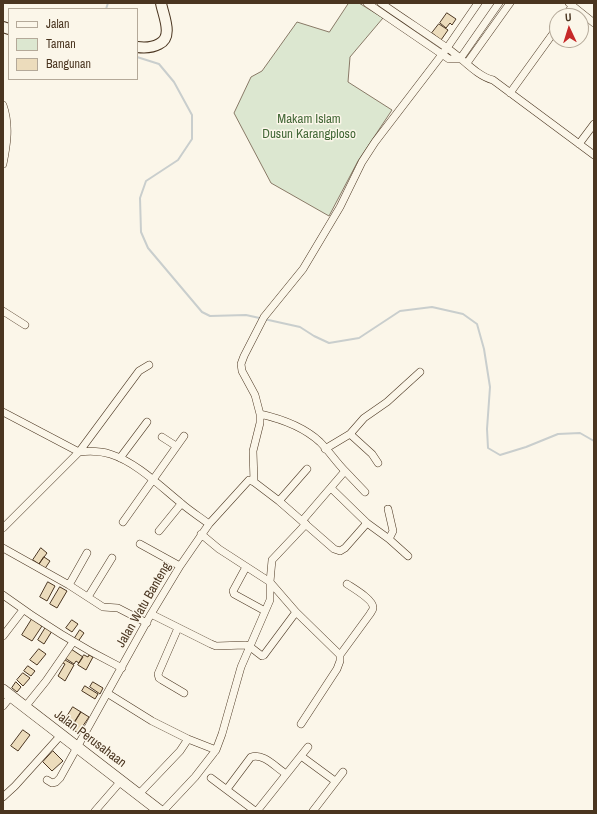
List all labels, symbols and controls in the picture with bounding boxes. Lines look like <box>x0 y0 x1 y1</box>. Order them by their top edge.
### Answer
legend <box>8 8 138 80</box>
north arrow <box>549 8 589 48</box>
text: U <box>564 10 572 24</box>
text: Jalan <box>46 16 70 32</box>
text: Taman <box>46 36 76 52</box>
text: Bangunan <box>46 56 91 72</box>
park label: Makam Islam Dusun Karangploso <box>262 112 356 143</box>
street label: Jalan Watu Banteng <box>113 560 175 650</box>
street label: Jalan Perusahaan <box>51 707 129 771</box>

